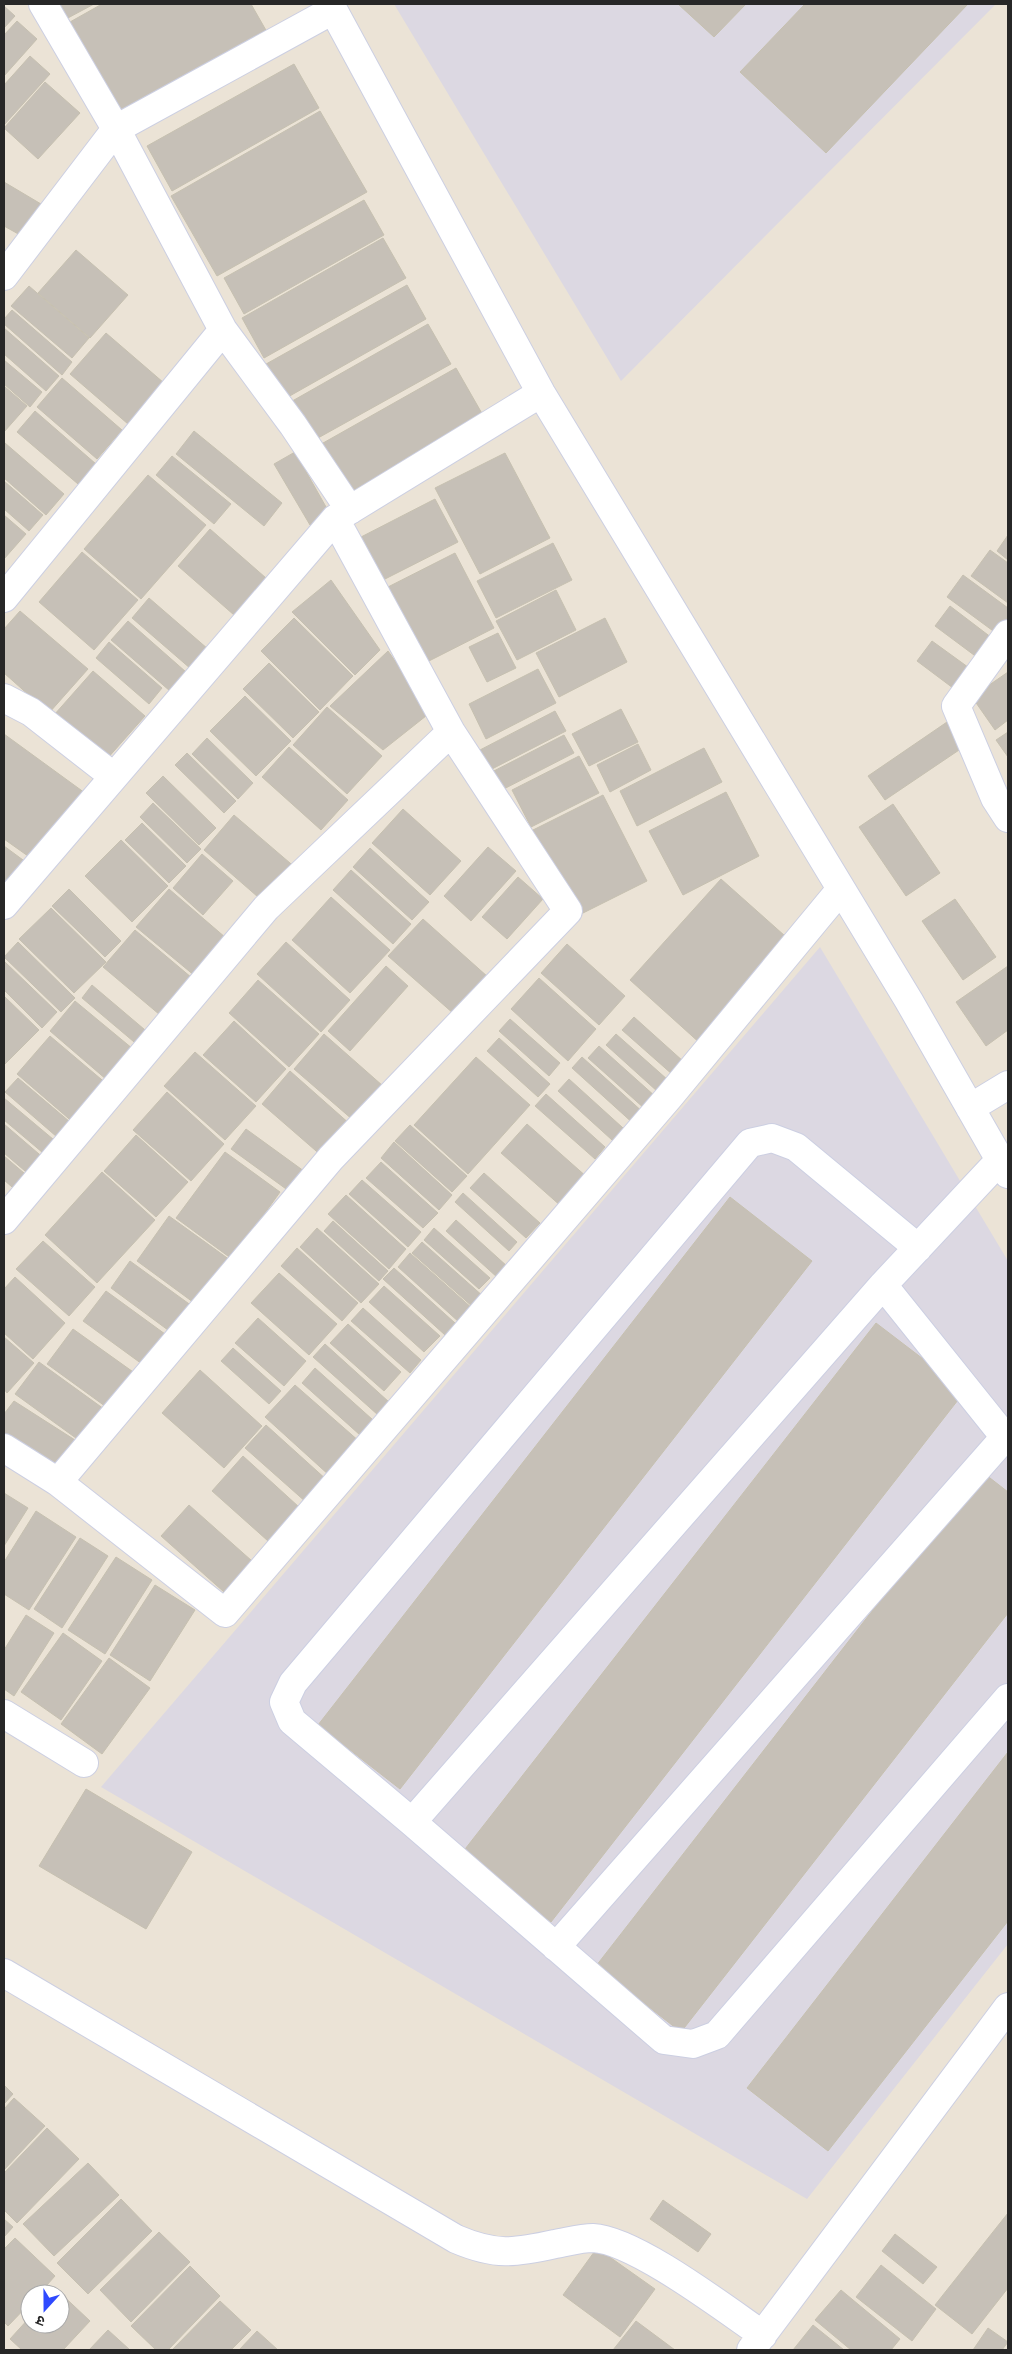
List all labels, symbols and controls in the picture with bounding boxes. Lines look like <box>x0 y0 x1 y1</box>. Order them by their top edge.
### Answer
north arrow <box>20 2284 70 2334</box>
text: उ <box>32 2311 47 2332</box>

